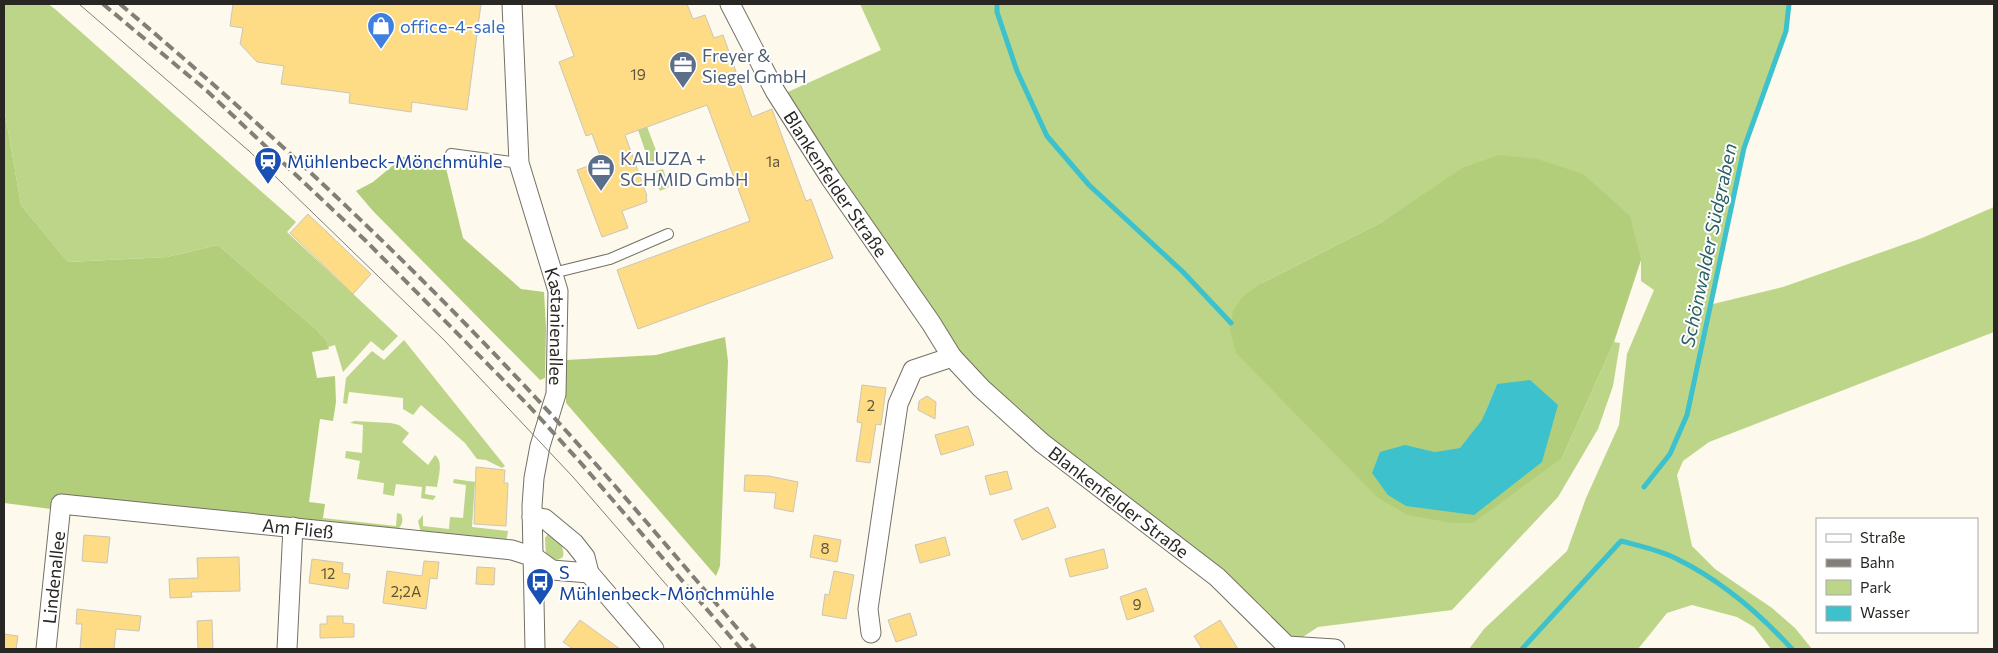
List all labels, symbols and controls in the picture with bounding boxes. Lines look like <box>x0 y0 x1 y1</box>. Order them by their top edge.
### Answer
shop icon: office-4-sale <box>366 11 396 50</box>
place label: office-4-sale <box>400 15 505 37</box>
place label: Freyer & Siegel GmbH <box>702 44 807 87</box>
office icon: Freyer & Siegel GmbH <box>668 50 698 89</box>
house number: 19 <box>630 65 646 83</box>
street label: Blankenfelder Straße <box>779 107 893 261</box>
water label: Schönwalder Südgraben <box>1675 141 1741 349</box>
station icon: Mühlenbeck-Mönchmühle <box>253 146 283 185</box>
place label: KALUZA + SCHMID GmbH <box>620 147 748 190</box>
place label: Mühlenbeck-Mönchmühle <box>287 150 503 172</box>
house number: 1a <box>766 152 780 170</box>
office icon: KALUZA + SCHMID GmbH <box>586 153 616 192</box>
street label: Kastanienallee <box>540 264 569 386</box>
house number: 2 <box>867 396 875 414</box>
street label: Blankenfelder Straße <box>1044 441 1193 563</box>
street label: Am Fließ <box>261 514 335 543</box>
legend <box>1816 518 1978 633</box>
text: Straße <box>1860 528 1906 546</box>
street label: Lindenallee <box>38 530 69 625</box>
house number: 8 <box>820 539 830 557</box>
text: Bahn <box>1860 553 1895 571</box>
place label: S Mühlenbeck-Mönchmühle <box>559 561 775 604</box>
house number: 12 <box>321 564 335 582</box>
bus stop icon: S Mühlenbeck-Mönchmühle <box>525 567 555 606</box>
text: Park <box>1860 578 1891 596</box>
house number: 2;2A <box>391 582 421 600</box>
house number: 9 <box>1132 595 1142 613</box>
text: Wasser <box>1860 603 1910 621</box>

